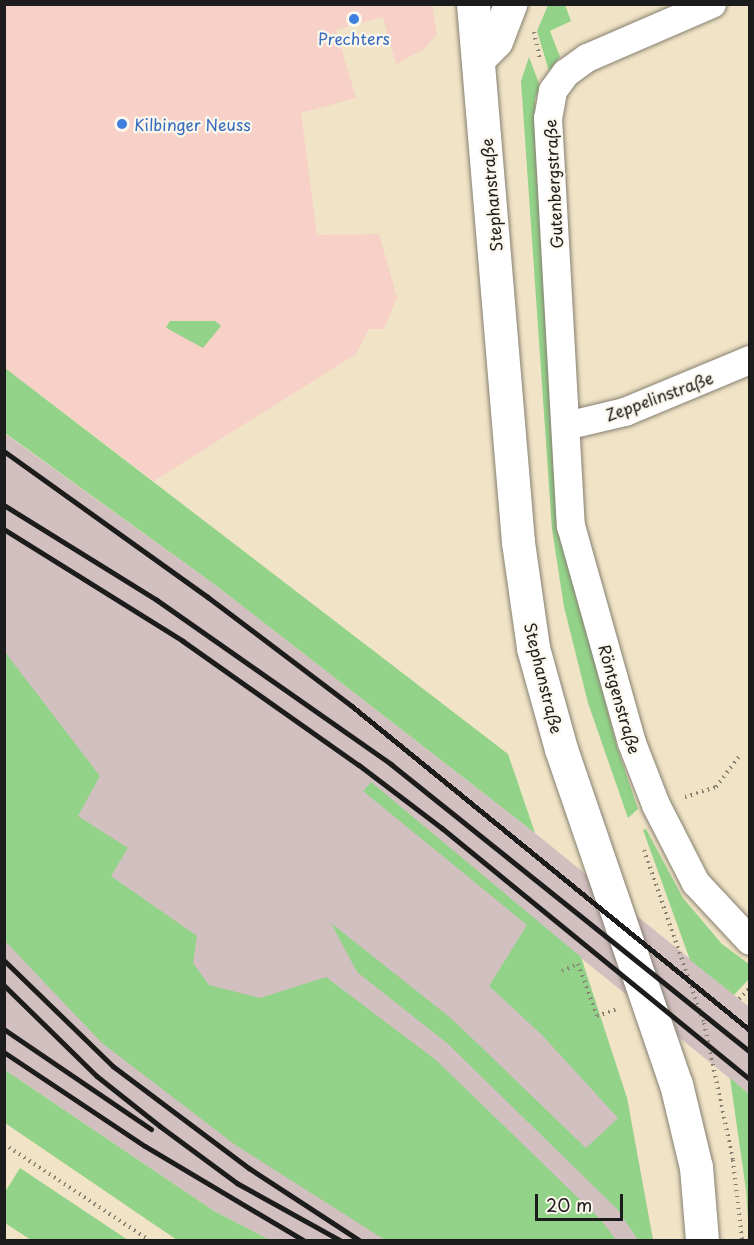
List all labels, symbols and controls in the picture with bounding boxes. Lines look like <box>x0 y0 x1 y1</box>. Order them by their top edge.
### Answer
marker: Prechters <box>347 12 361 26</box>
place label: Prechters <box>318 28 390 48</box>
place label: Kilbinger Neuss <box>134 114 251 134</box>
marker: Kilbinger Neuss <box>115 117 129 131</box>
street label: Gutenbergstraße <box>540 119 566 249</box>
street label: Stephanstraße <box>476 138 506 252</box>
street label: Zeppelinstraße <box>602 368 716 424</box>
street label: Stephanstraße <box>521 621 567 735</box>
street label: Röntgenstraße <box>595 642 645 756</box>
scale bar <box>538 1182 626 1220</box>
text: 20 m <box>546 1191 592 1218</box>

